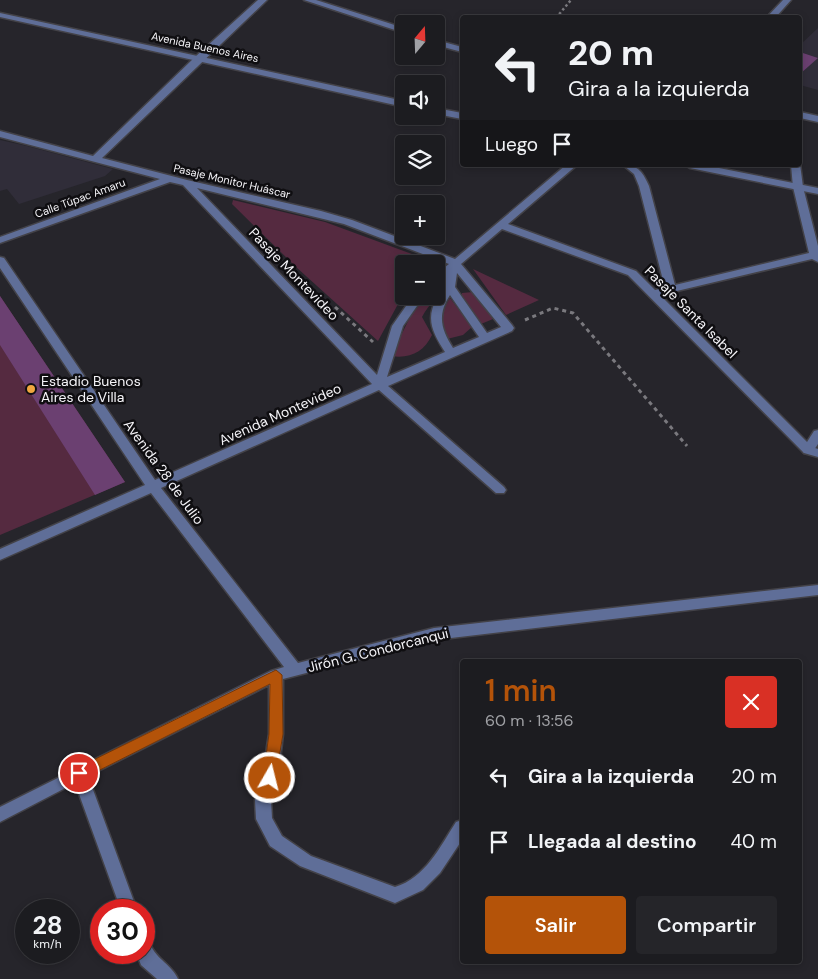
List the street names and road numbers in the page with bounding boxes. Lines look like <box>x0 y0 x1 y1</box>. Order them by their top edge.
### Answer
street label: Avenida Buenos Aires <box>150 29 260 65</box>
street label: Pasaje Monitor Huáscar <box>172 161 292 201</box>
street label: Calle Túpac Amaru <box>33 175 127 221</box>
street label: Pasaje Montevideo <box>245 224 343 324</box>
street label: Pasaje Santa Isabel <box>641 262 741 362</box>
street label: Avenida Montevideo <box>216 379 344 449</box>
street label: Avenida 28 de Julio <box>120 416 208 528</box>
street label: Jirón G. Condorcanqui <box>306 624 450 676</box>

